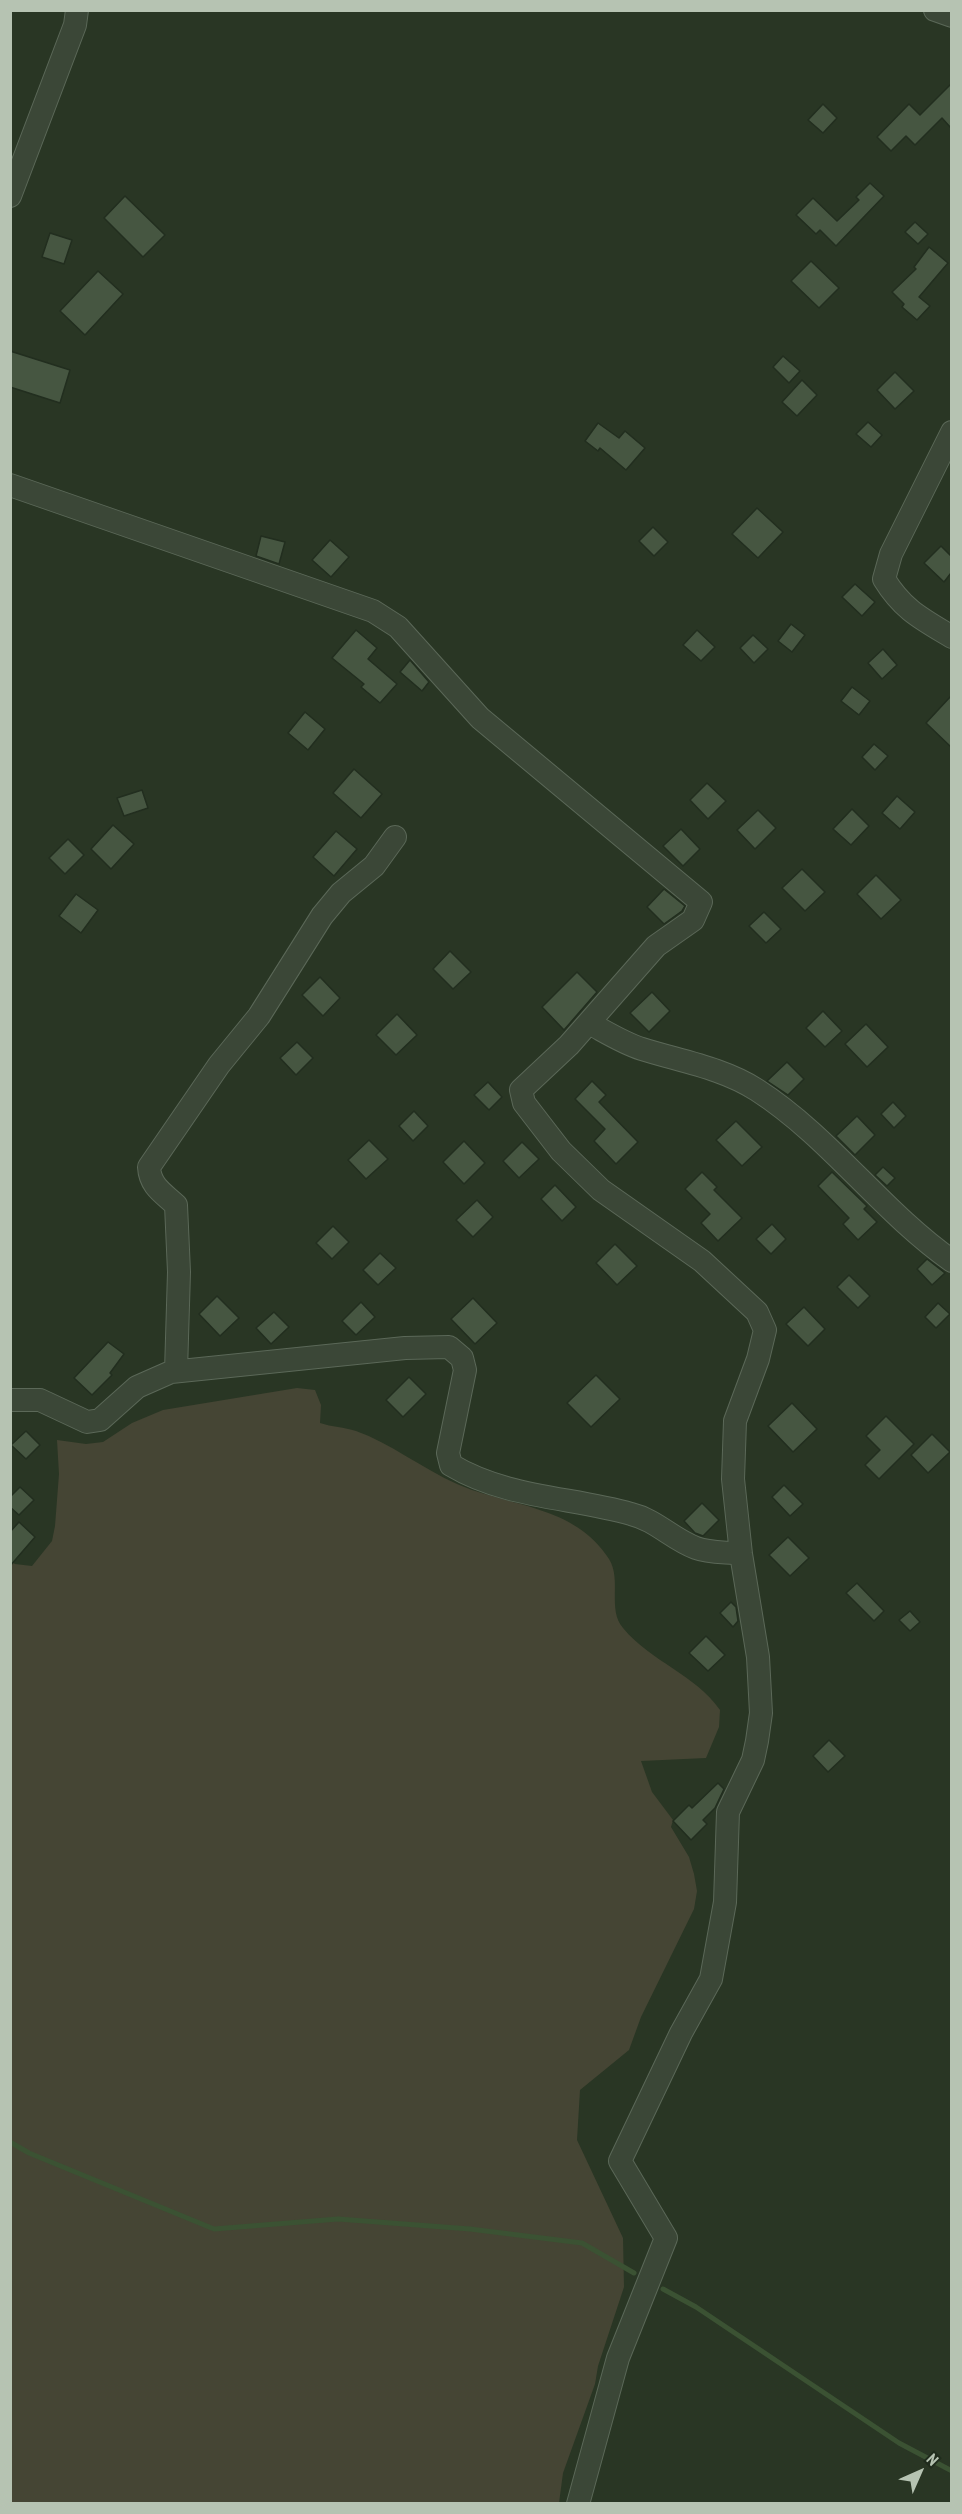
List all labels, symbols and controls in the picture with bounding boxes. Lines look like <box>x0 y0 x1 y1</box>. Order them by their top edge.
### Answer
north arrow <box>890 2442 950 2502</box>
text: N <box>923 2449 943 2469</box>

